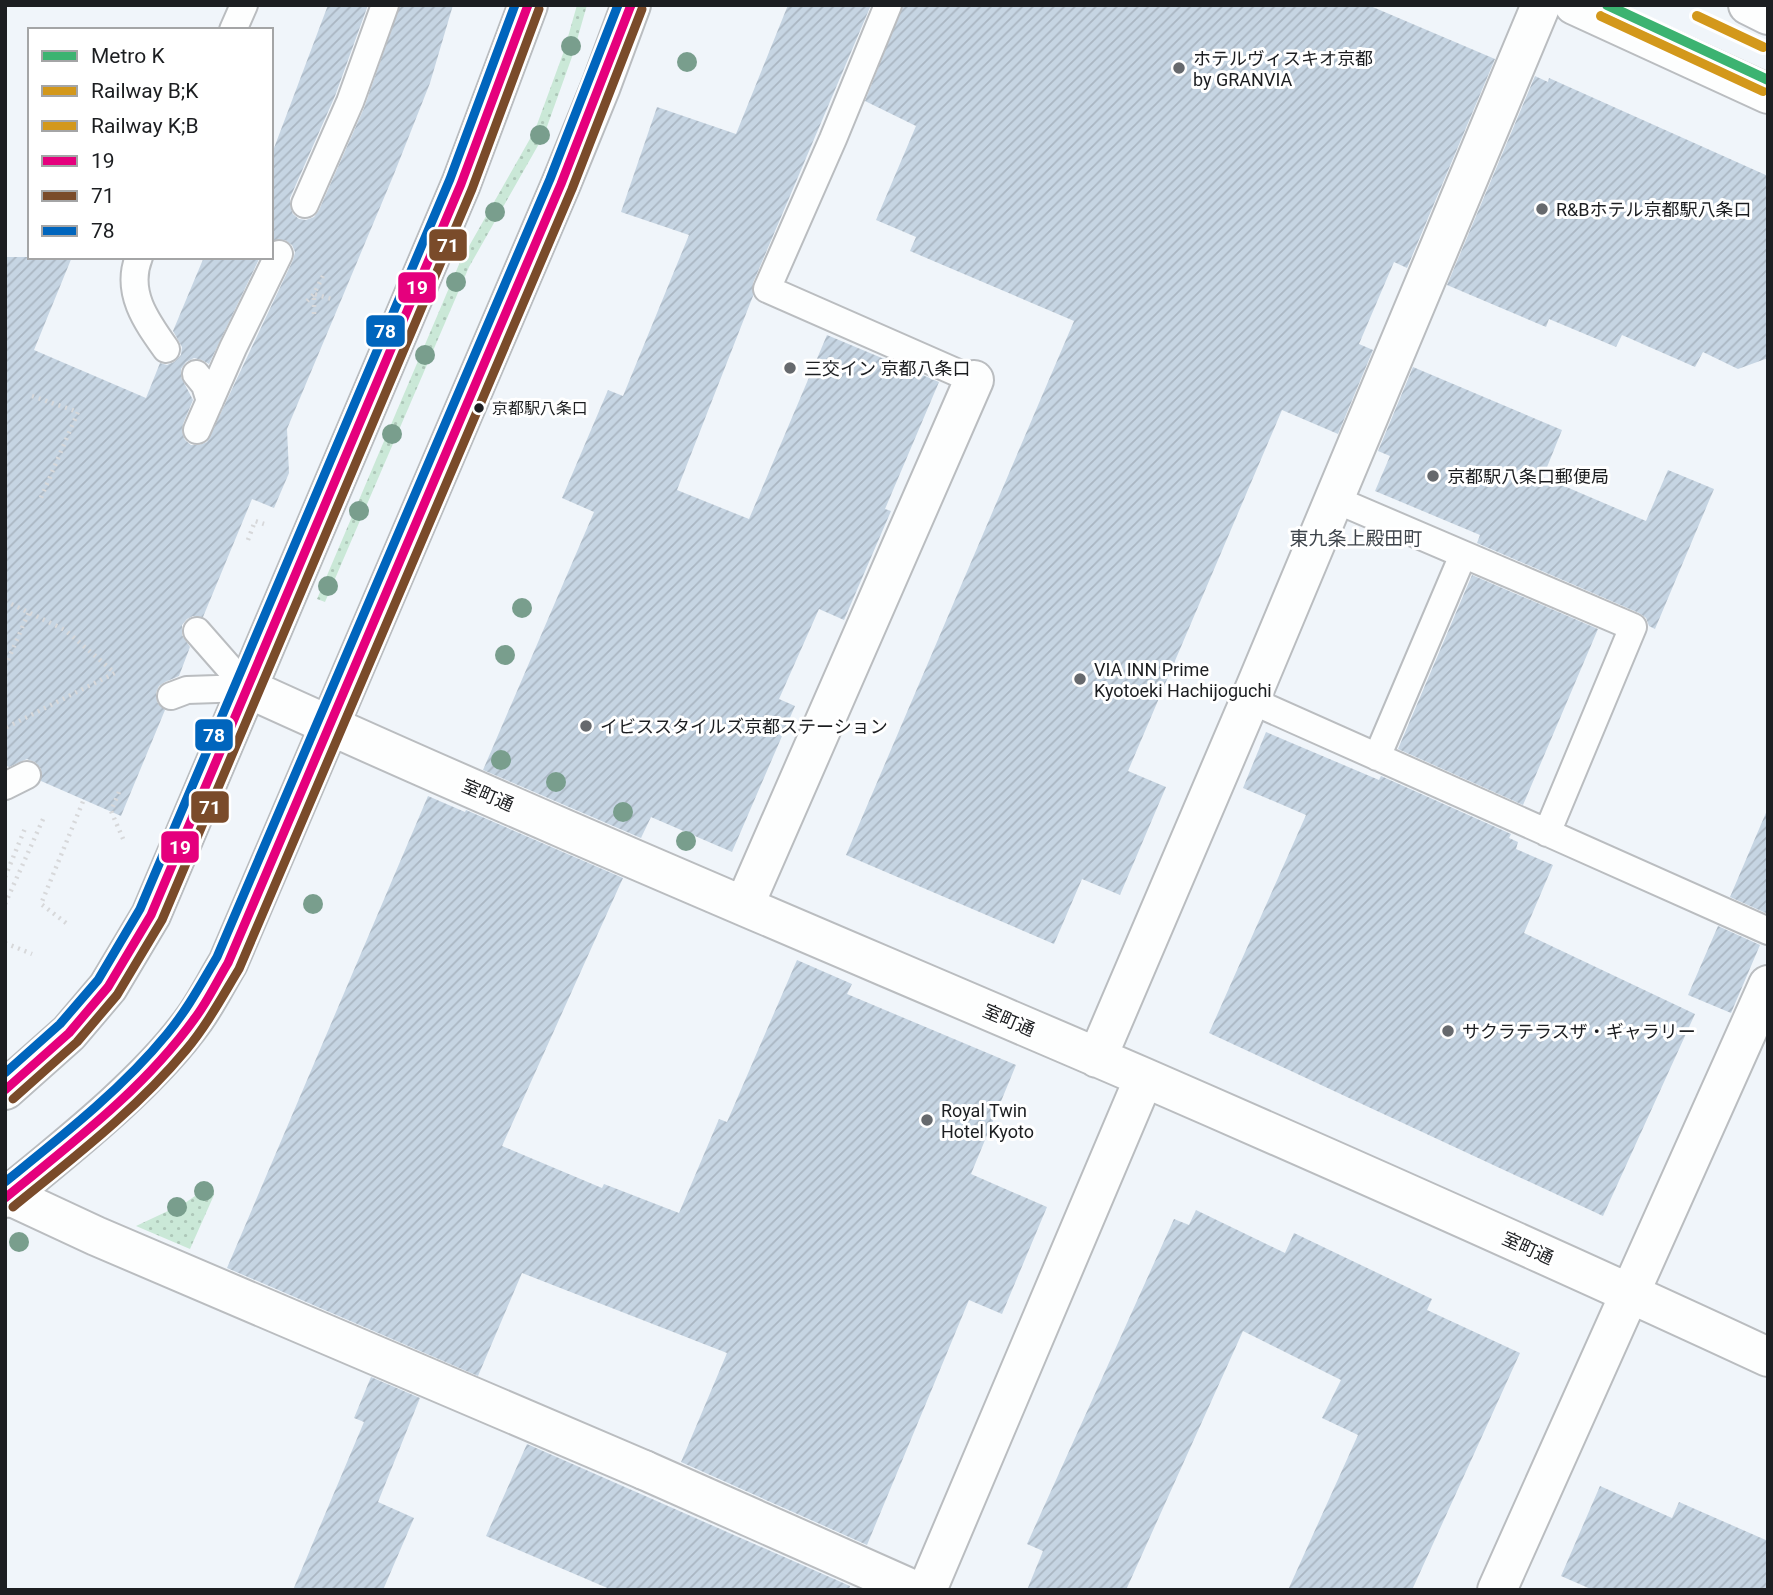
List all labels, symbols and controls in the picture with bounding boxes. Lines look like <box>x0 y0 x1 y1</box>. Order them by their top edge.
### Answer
legend <box>28 28 273 259</box>
text: Metro K <box>91 44 165 68</box>
place label: ホテルヴィスキオ京都 by GRANVIA <box>1193 48 1373 90</box>
marker: ホテルヴィスキオ京都 by GRANVIA <box>1171 60 1187 76</box>
text: Railway B;K <box>91 79 199 103</box>
text: Railway K;B <box>91 114 198 138</box>
text: 19 <box>91 149 115 173</box>
text: 71 <box>91 184 115 208</box>
place label: R&Bホテル京都駅八条口 <box>1556 199 1752 220</box>
marker: R&Bホテル京都駅八条口 <box>1534 201 1550 217</box>
text: 78 <box>91 219 115 243</box>
line badge: 71 <box>428 228 468 262</box>
text: 71 <box>437 234 459 257</box>
line badge: 19 <box>397 271 437 304</box>
text: 19 <box>406 276 428 299</box>
line badge: 78 <box>365 314 406 348</box>
text: 78 <box>374 320 396 343</box>
place label: 三交イン 京都八条口 <box>804 358 970 379</box>
marker: 三交イン 京都八条口 <box>782 360 798 376</box>
place label: 京都駅八条口 <box>492 399 588 418</box>
marker: 京都駅八条口 <box>472 401 486 415</box>
place label: 京都駅八条口郵便局 <box>1447 466 1609 487</box>
marker: 京都駅八条口郵便局 <box>1425 468 1441 484</box>
district label: 東九条上殿田町 <box>1289 527 1423 550</box>
place label: VIA INN Prime Kyotoeki Hachijoguchi <box>1094 659 1272 701</box>
marker: VIA INN Prime Kyotoeki Hachijoguchi <box>1072 671 1088 687</box>
place label: イビススタイルズ京都ステーション <box>600 716 888 737</box>
line badge: 78 <box>194 718 234 752</box>
marker: イビススタイルズ京都ステーション <box>578 718 594 734</box>
text: 78 <box>203 724 225 747</box>
street label: 室町通 <box>459 775 517 815</box>
line badge: 71 <box>190 790 230 824</box>
text: 71 <box>199 796 221 819</box>
line badge: 19 <box>160 830 200 864</box>
text: 19 <box>169 836 191 859</box>
street label: 室町通 <box>980 1000 1038 1040</box>
place label: サクラテラスザ・ギャラリー <box>1462 1021 1696 1042</box>
marker: サクラテラスザ・ギャラリー <box>1440 1023 1456 1039</box>
place label: Royal Twin Hotel Kyoto <box>941 1100 1034 1142</box>
marker: Royal Twin Hotel Kyoto <box>919 1112 935 1128</box>
street label: 室町通 <box>1499 1227 1557 1269</box>

